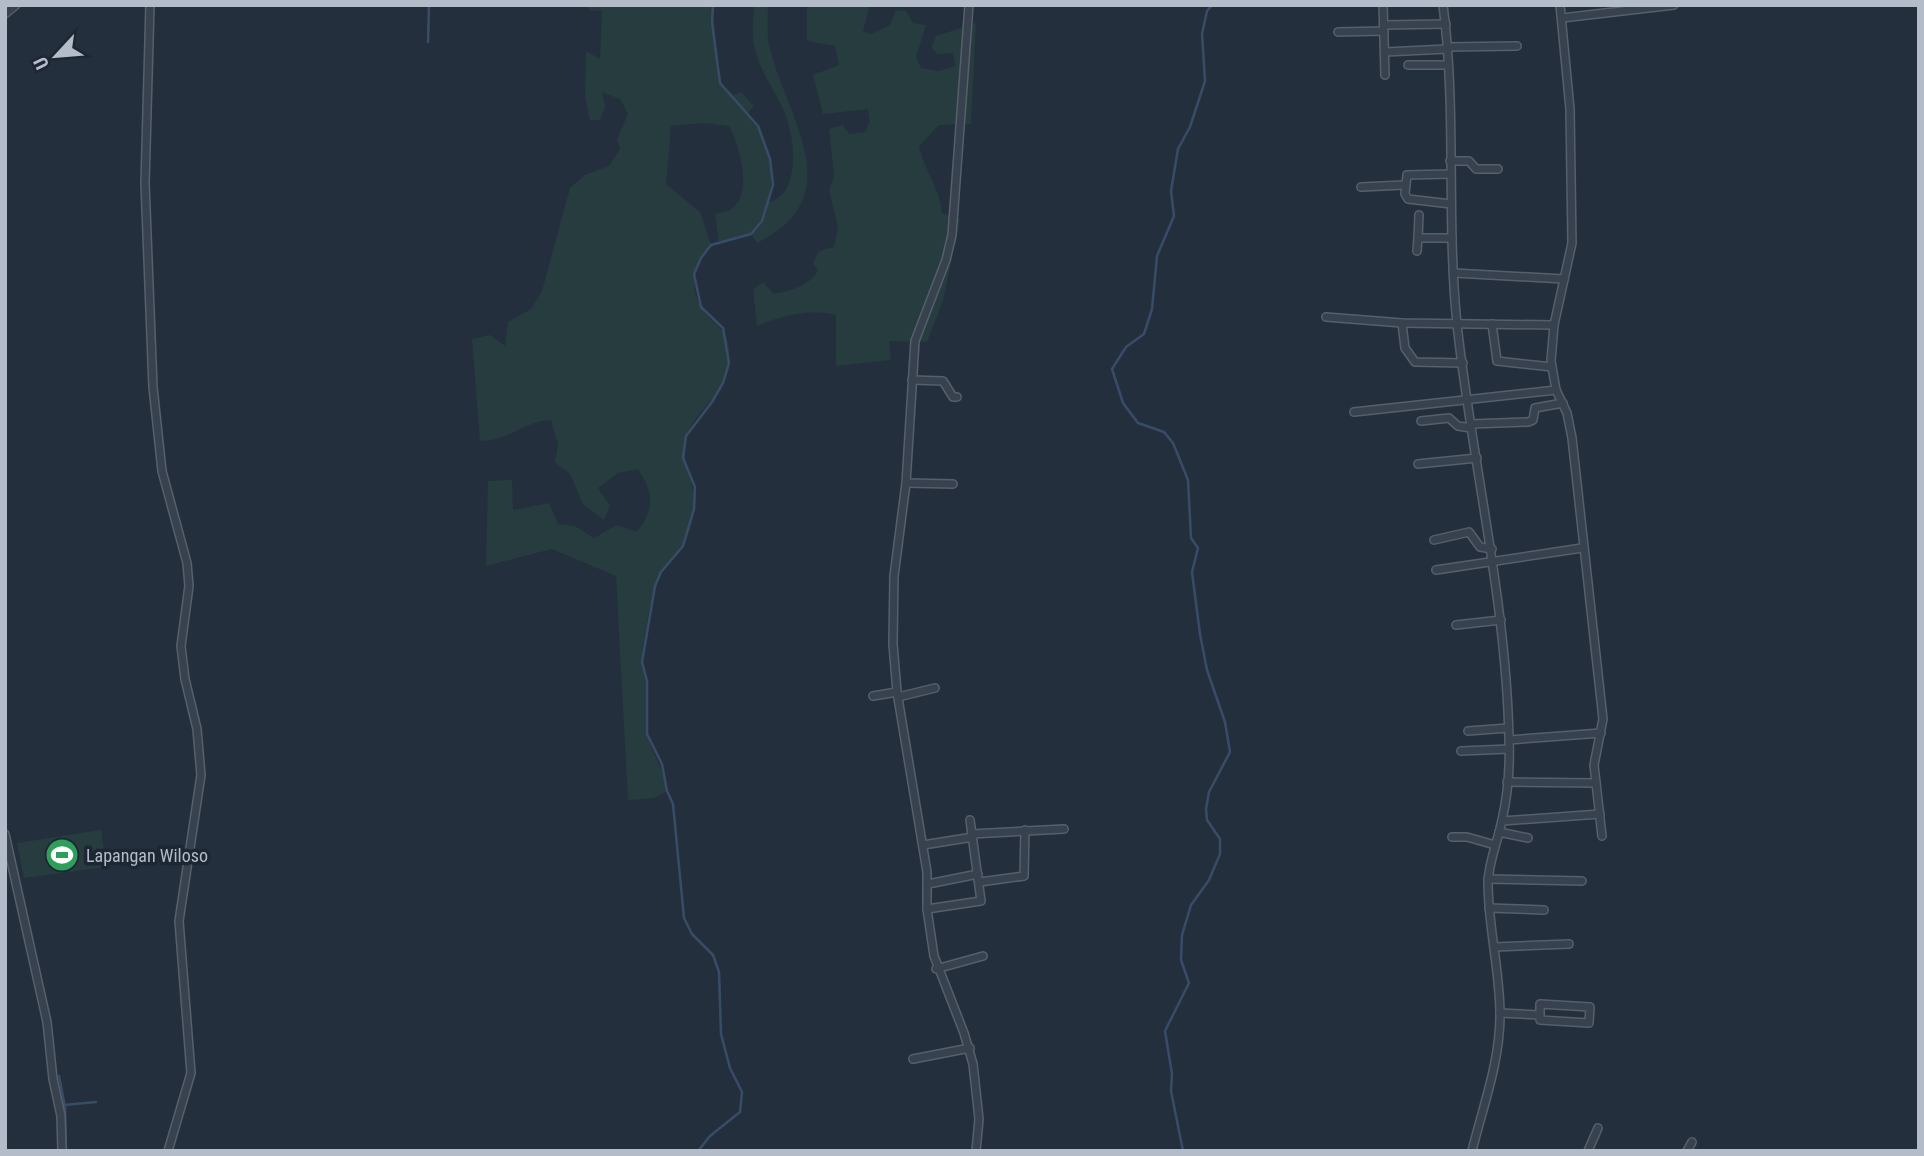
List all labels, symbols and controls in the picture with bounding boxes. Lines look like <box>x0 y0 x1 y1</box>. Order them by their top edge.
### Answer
north arrow <box>21 21 91 91</box>
text: U <box>28 53 54 73</box>
sports icon: Lapangan Wiloso <box>43 836 81 874</box>
place label: Lapangan Wiloso <box>86 845 208 866</box>

